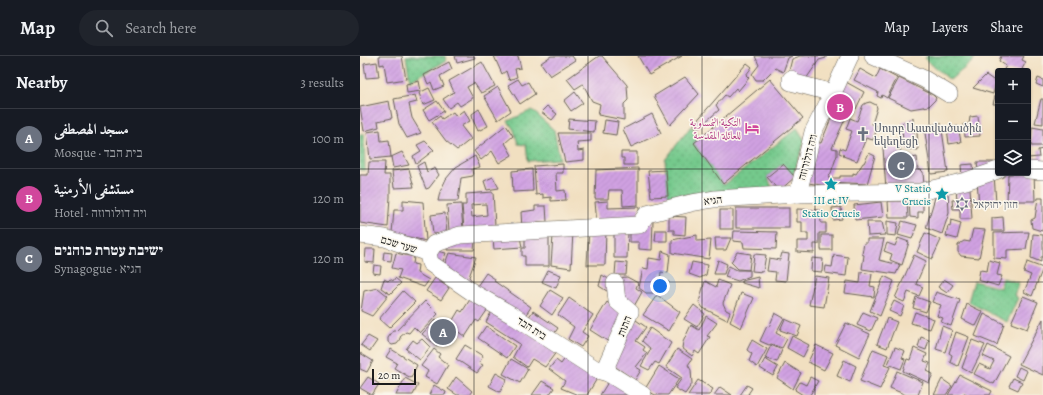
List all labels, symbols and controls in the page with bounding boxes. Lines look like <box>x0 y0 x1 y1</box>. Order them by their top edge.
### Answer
search box <box>79 10 359 46</box>
text: Map <box>20 15 55 41</box>
icon: search <box>93 17 115 39</box>
text: Search here <box>125 18 197 38</box>
text: Map <box>884 18 910 37</box>
text: Layers <box>932 18 968 37</box>
text: Share <box>990 18 1023 37</box>
map controls <box>995 68 1031 176</box>
button: + <box>995 68 1031 104</box>
text: Nearby <box>16 71 67 94</box>
text: 3 results <box>300 74 344 91</box>
pin: B <box>827 92 853 122</box>
button: − <box>995 104 1031 140</box>
place label: التكية النمساوية للعائلة المقدسة <box>690 115 741 143</box>
text: مسجد الهصطفى <box>54 119 129 139</box>
hotel icon: التكية النمساوية للعائلة المقدسة <box>744 120 760 136</box>
place label: Սուրբ Աստվածածին եկեղեցի <box>874 121 982 149</box>
church icon: Սուրբ Աստվածածին եկեղեցի <box>855 126 871 142</box>
text: A <box>25 130 33 147</box>
text: 100 m <box>312 130 344 147</box>
street label: ויה דולורוזה <box>794 132 821 182</box>
button: layers <box>995 140 1031 176</box>
text: Mosque · בית הבד <box>54 144 142 161</box>
pin: C <box>888 150 914 180</box>
place icon: III et IV Statio Crucis <box>823 176 839 192</box>
text: مستشفى الأرمنية <box>54 179 134 199</box>
place label: V Statio Crucis <box>894 181 932 209</box>
place icon: V Statio Crucis <box>934 186 950 202</box>
text: B <box>25 190 33 207</box>
text: 120 m <box>313 190 344 207</box>
street label: הגיא <box>703 192 723 209</box>
place label: III et IV Statio Crucis <box>802 193 860 221</box>
synagogue icon: חזון יחזקאל <box>954 196 970 212</box>
place label: חזון יחזקאל <box>973 197 1018 212</box>
text: Hotel · ויה דולורוזה <box>54 204 147 221</box>
street label: שער שכם <box>379 232 419 257</box>
text: ישיבת עטרת כוהנים <box>54 240 163 260</box>
text: C <box>25 250 33 267</box>
text: 120 m <box>313 250 344 267</box>
text: Synagogue · הגיא <box>54 260 141 277</box>
your location <box>650 276 670 296</box>
street label: בית הבד <box>514 313 550 344</box>
street label: התות <box>614 313 635 339</box>
pin: A <box>430 317 456 347</box>
scale bar <box>372 367 416 386</box>
text: 20 m <box>378 368 400 383</box>

